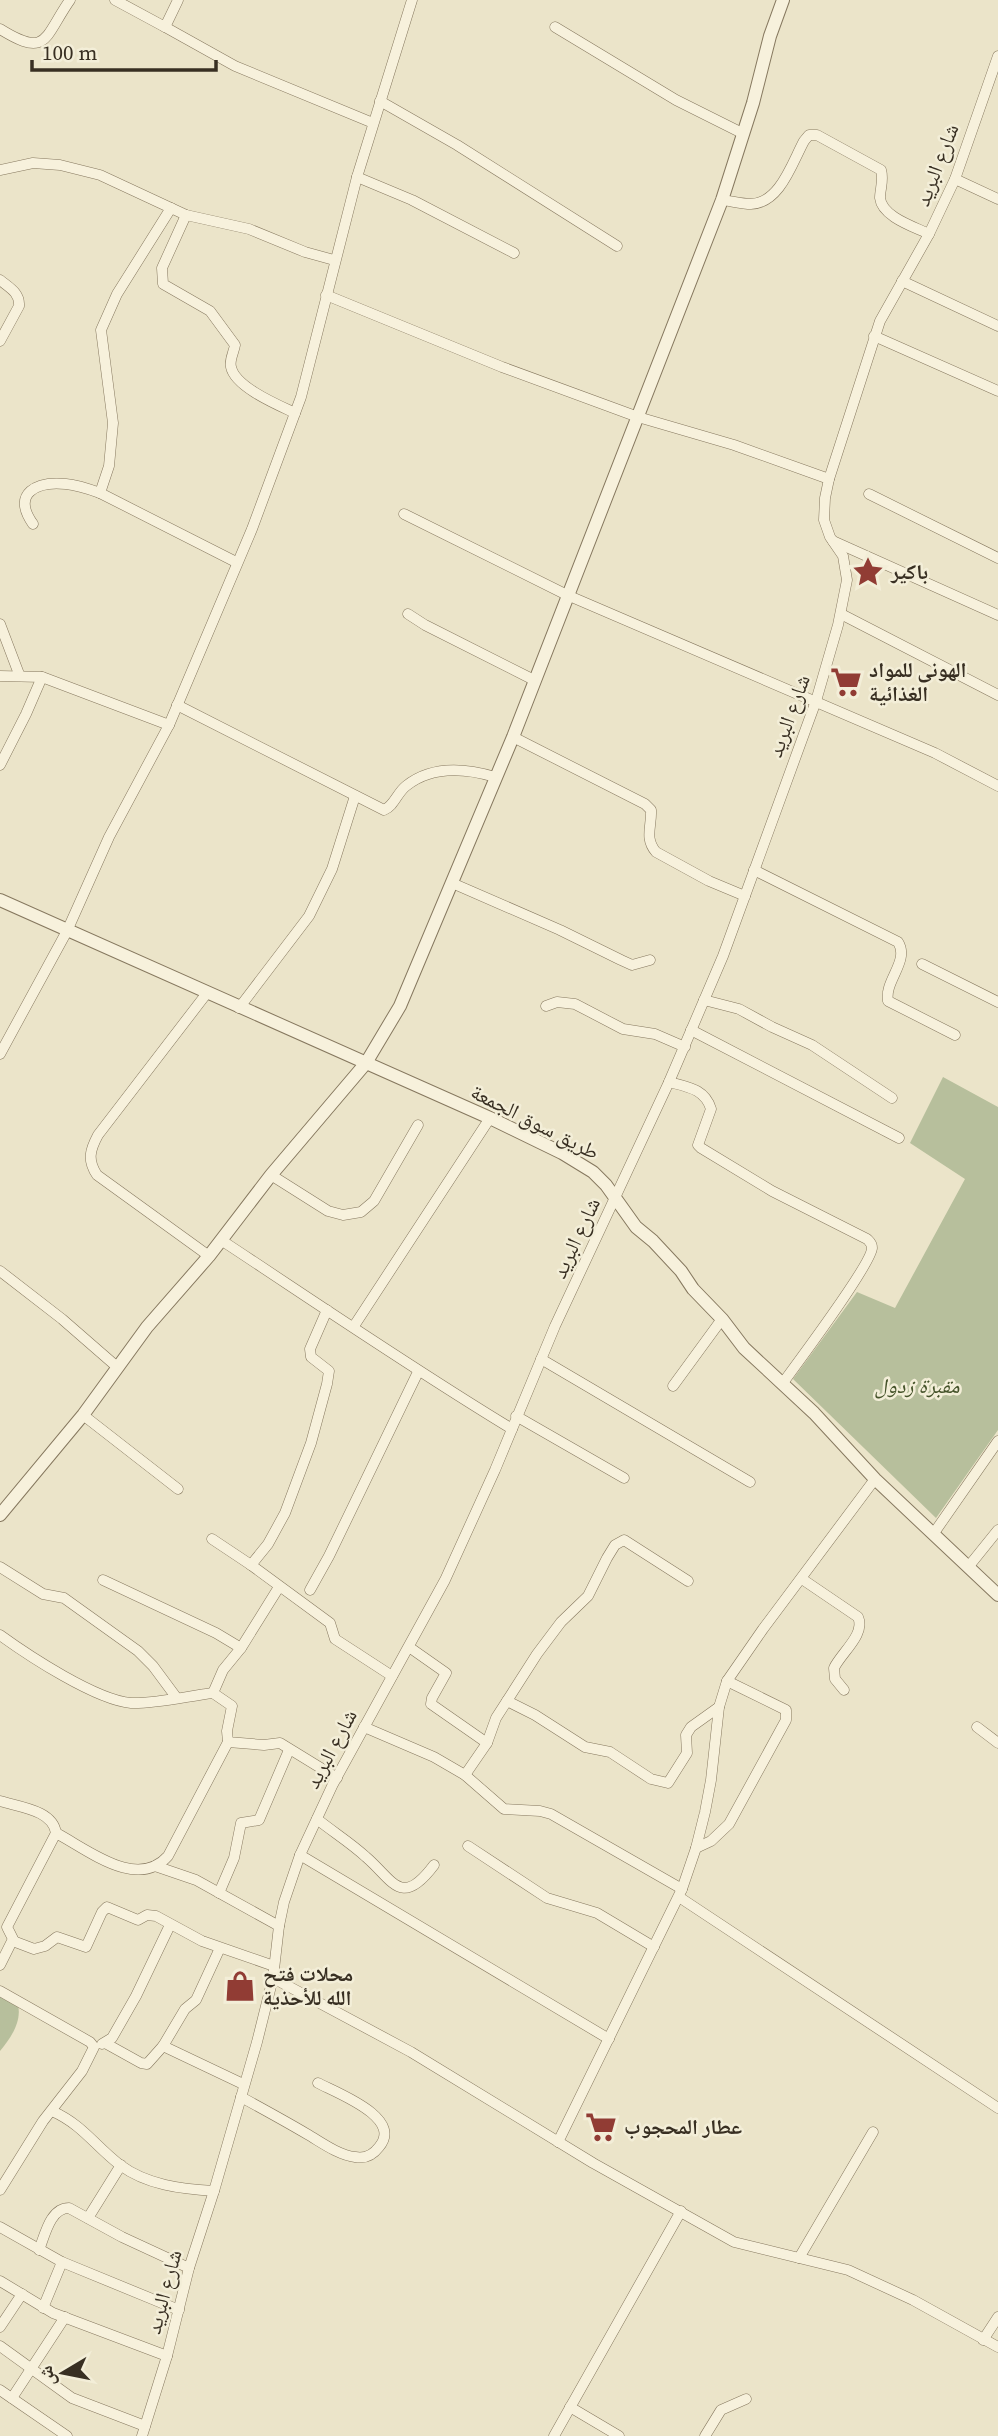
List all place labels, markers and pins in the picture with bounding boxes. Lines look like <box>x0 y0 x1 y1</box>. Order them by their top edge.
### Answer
place icon: باكير <box>851 555 885 589</box>
place label: باكير <box>890 557 928 586</box>
place label: الهونى للمواد الغذائية <box>869 655 967 708</box>
supermarket icon: الهونى للمواد الغذائية <box>829 665 863 699</box>
place label: محلات فتح الله للأحذية <box>263 1959 353 2012</box>
shop icon: محلات فتح الله للأحذية <box>223 1969 257 2003</box>
supermarket icon: عطار المحجوب <box>584 2110 618 2144</box>
place label: عطار المحجوب <box>624 2112 742 2141</box>

